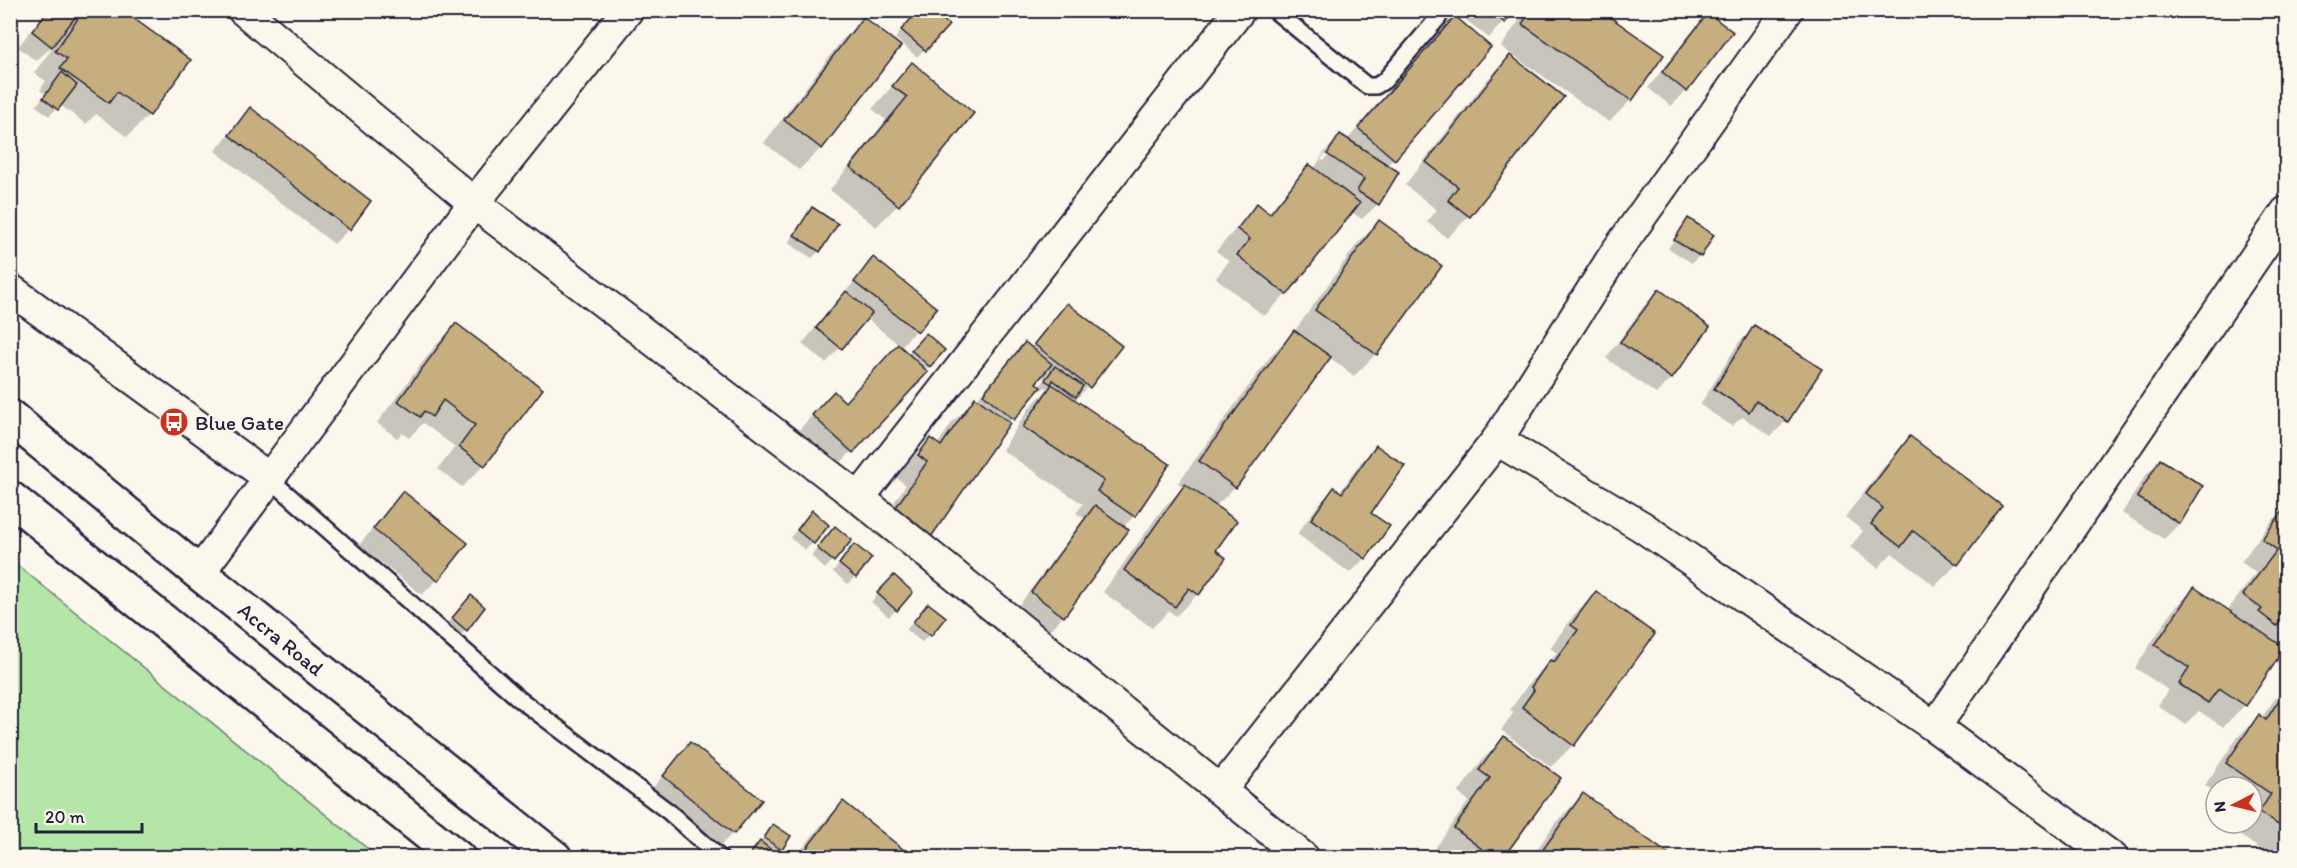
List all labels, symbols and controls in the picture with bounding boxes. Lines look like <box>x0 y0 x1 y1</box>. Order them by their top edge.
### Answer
bus stop icon: Blue Gate <box>158 406 190 438</box>
place label: Blue Gate <box>195 410 284 435</box>
street label: Accra Road <box>233 597 329 681</box>
north arrow <box>2204 775 2264 835</box>
scale bar <box>36 796 142 834</box>
text: N <box>2210 800 2230 813</box>
text: 20 m <box>45 806 85 828</box>

